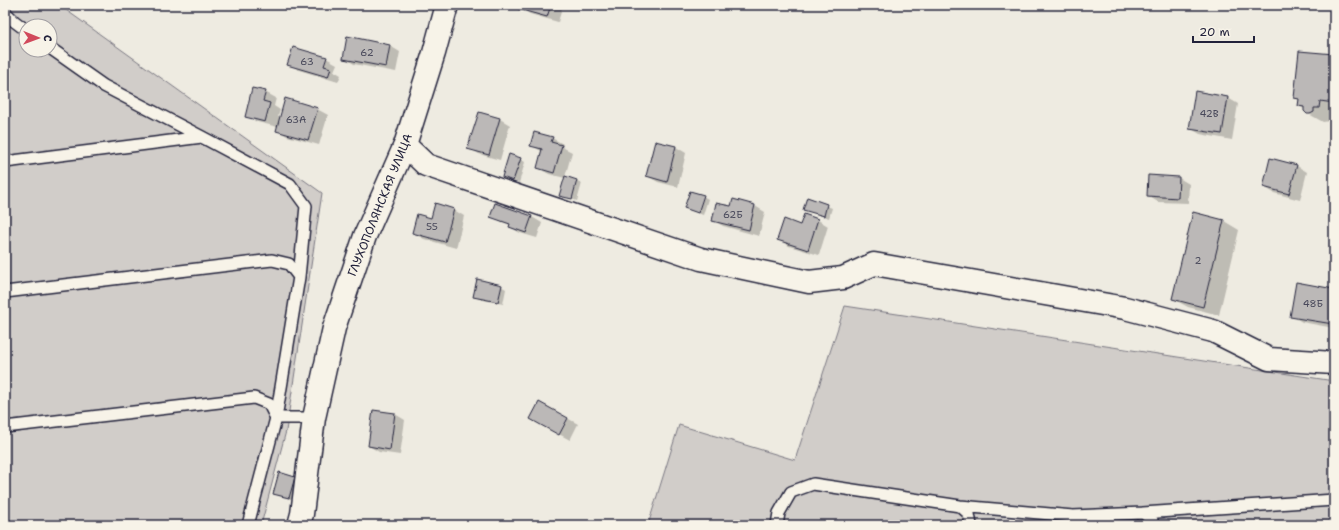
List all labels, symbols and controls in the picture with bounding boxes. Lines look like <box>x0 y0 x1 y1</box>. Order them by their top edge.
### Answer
north arrow <box>18 18 58 58</box>
scale bar <box>1193 18 1254 44</box>
text: 20 m <box>1199 24 1230 40</box>
text: С <box>40 35 55 42</box>
house number: 62 <box>360 46 374 59</box>
house number: 63 <box>300 55 314 68</box>
house number: 42В <box>1199 107 1219 120</box>
house number: 63А <box>286 113 306 126</box>
street label: ГЛУХОПОЛЯНСКАЯ УЛИЦА <box>344 131 416 279</box>
house number: 62Б <box>723 208 743 221</box>
house number: 55 <box>426 220 438 233</box>
house number: 2 <box>1195 254 1202 267</box>
house number: 48Б <box>1303 297 1323 310</box>

